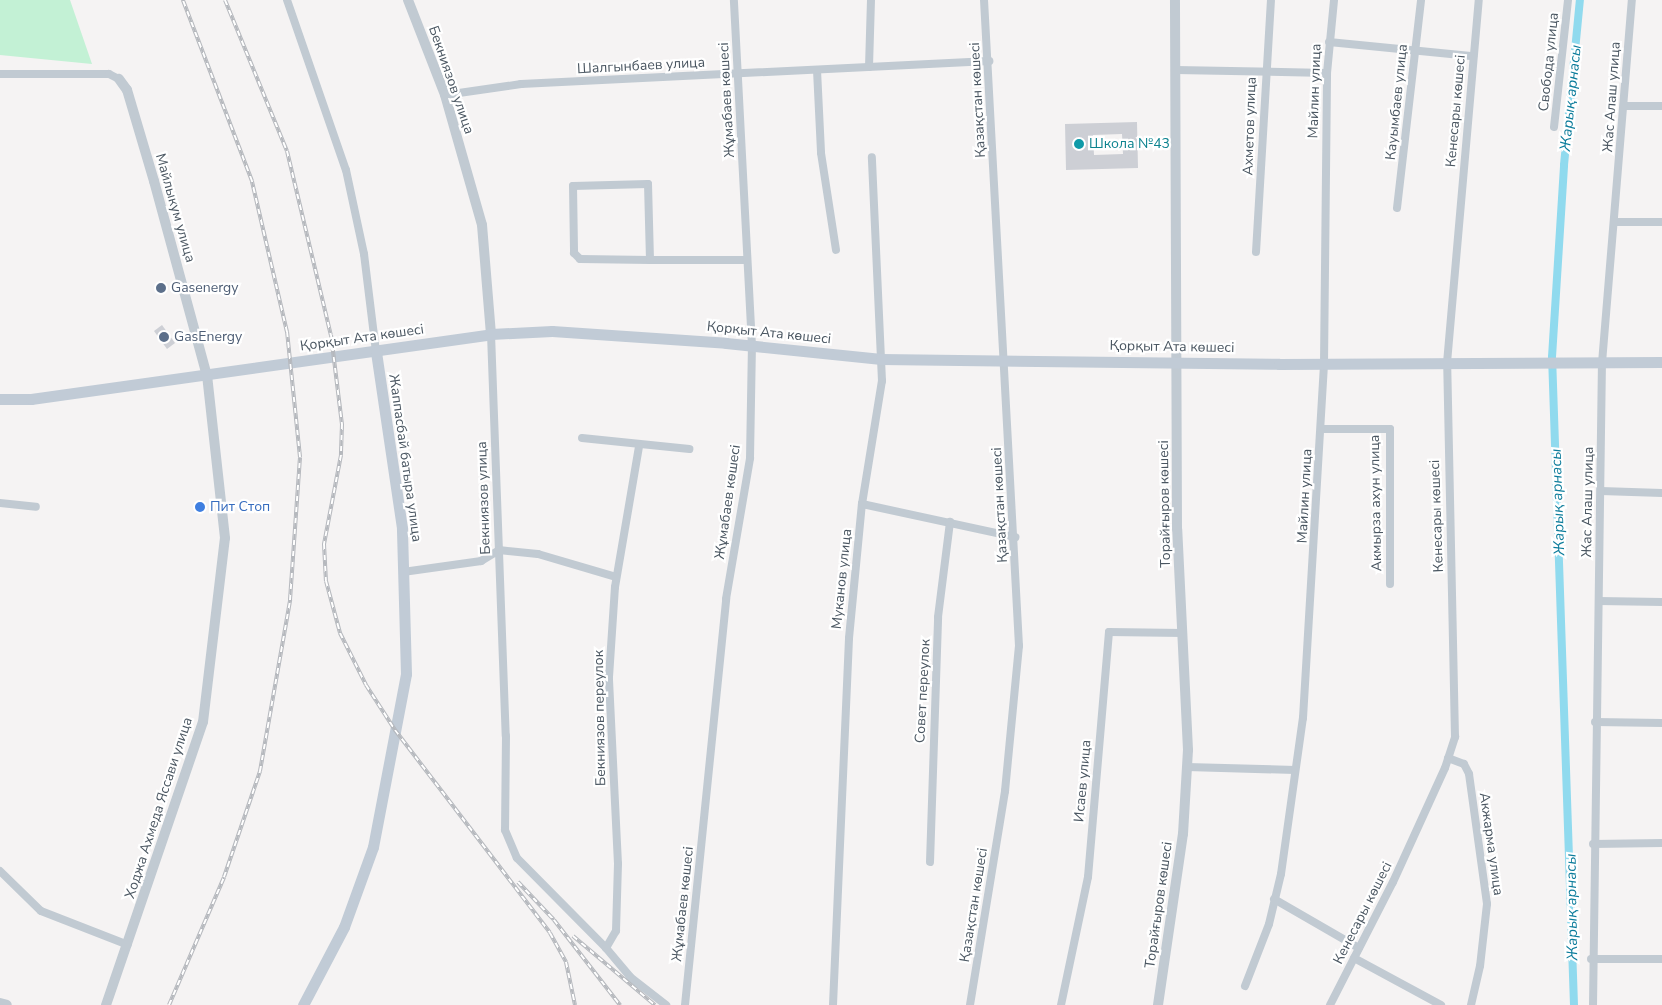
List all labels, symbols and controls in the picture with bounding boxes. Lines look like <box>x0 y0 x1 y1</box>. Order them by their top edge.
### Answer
street label: Свобода улица <box>1535 12 1563 112</box>
street label: Бекниязов улица <box>425 24 477 136</box>
street label: Жас Алаш улица <box>1600 41 1624 153</box>
street label: Жұмабаев көшесі <box>716 42 738 158</box>
street label: Қазақстан көшесі <box>967 42 989 158</box>
street label: Майлин улица <box>1305 43 1325 139</box>
street label: Кауымбаев улица <box>1383 43 1411 161</box>
water label: Жарық арнасы <box>1556 44 1586 152</box>
street label: Шалгынбаев улица <box>577 54 705 78</box>
street label: Кенесары көшесі <box>1443 54 1469 168</box>
street label: Ахметов улица <box>1240 76 1260 176</box>
place label: Школа №43 <box>1089 136 1170 152</box>
marker: Школа №43 <box>1073 138 1085 150</box>
street label: Майлыкум улица <box>151 152 199 264</box>
place label: Gasenergy <box>171 280 238 296</box>
marker: Gasenergy <box>155 282 167 294</box>
street label: Қорқыт Ата көшесі <box>706 318 832 348</box>
street label: Қорқыт Ата көшесі <box>299 321 425 355</box>
place label: GasEnergy <box>174 329 242 345</box>
marker: GasEnergy <box>158 331 170 343</box>
street label: Қорқыт Ата көшесі <box>1109 338 1235 356</box>
street label: Жаппасбай батыра улица <box>385 373 425 543</box>
street label: Акмырза ахун улица <box>1366 435 1386 571</box>
street label: Торайғыров көшесі <box>1155 440 1175 568</box>
street label: Бекниязов улица <box>474 441 494 555</box>
street label: Жұмабаев көшесі <box>712 444 744 560</box>
street label: Жас Алаш улица <box>1579 446 1597 558</box>
street label: Қазақстан көшесі <box>989 447 1011 563</box>
street label: Майлин улица <box>1294 448 1316 544</box>
water label: Жарық арнасы <box>1547 448 1569 556</box>
street label: Кенесары көшесі <box>1427 459 1447 573</box>
place label: Пит Стоп <box>210 499 270 515</box>
marker: Пит Стоп <box>194 501 206 513</box>
street label: Муканов улица <box>828 528 856 630</box>
street label: Совет переулок <box>912 639 934 743</box>
street label: Бекниязов переулок <box>590 650 610 786</box>
street label: Ходжа Ахмеда Яссави улица <box>122 715 196 901</box>
street label: Исаев улица <box>1071 739 1095 823</box>
street label: Акжарма улица <box>1475 791 1507 897</box>
street label: Торайғыров көшесі <box>1142 841 1176 969</box>
street label: Жұмабаев көшесі <box>669 846 697 962</box>
street label: Қазақстан көшесі <box>957 847 991 963</box>
water label: Жарық арнасы <box>1562 854 1582 960</box>
street label: Кенесары көшесі <box>1330 859 1396 967</box>

